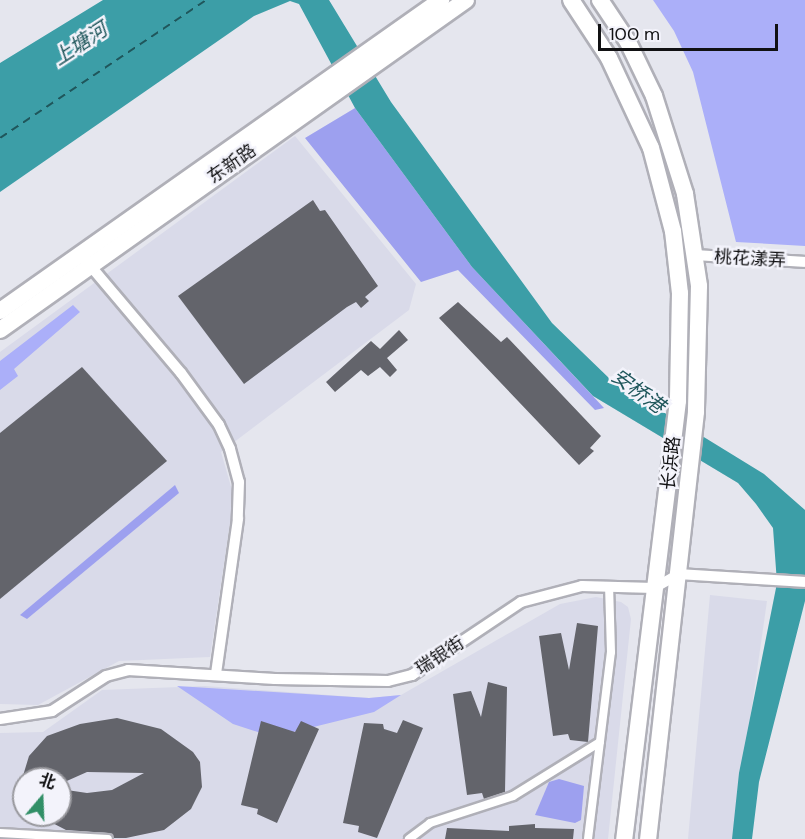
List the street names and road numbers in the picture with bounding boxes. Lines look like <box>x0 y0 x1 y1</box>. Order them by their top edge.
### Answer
street label: 东新路 <box>204 140 260 188</box>
street label: 桃花漾弄 <box>713 246 787 272</box>
street label: 长浜路 <box>657 435 685 491</box>
street label: 瑞银街 <box>411 632 469 680</box>

